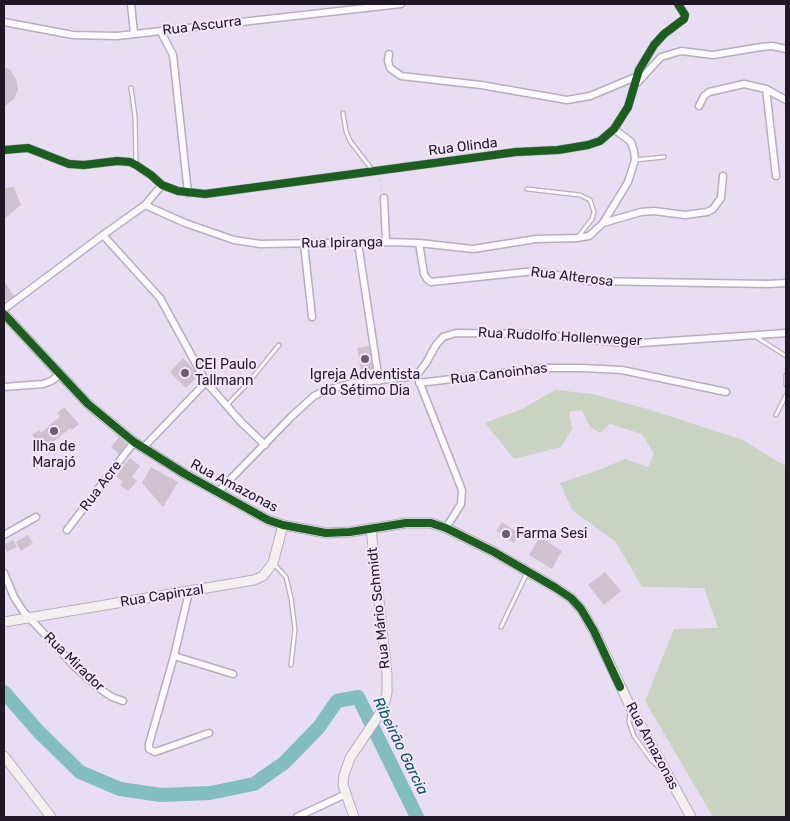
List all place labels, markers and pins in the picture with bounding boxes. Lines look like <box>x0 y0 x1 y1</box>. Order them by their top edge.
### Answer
marker: Igreja Adventista do Sétimo Dia <box>359 353 371 365</box>
place label: CEI Paulo Tallmann <box>195 357 257 390</box>
marker: CEI Paulo Tallmann <box>179 367 191 379</box>
place label: Igreja Adventista do Sétimo Dia <box>310 367 420 400</box>
marker: Ilha de Marajó <box>48 425 60 437</box>
place label: Ilha de Marajó <box>32 439 76 472</box>
place label: Farma Sesi <box>516 526 588 542</box>
marker: Farma Sesi <box>500 528 512 540</box>

